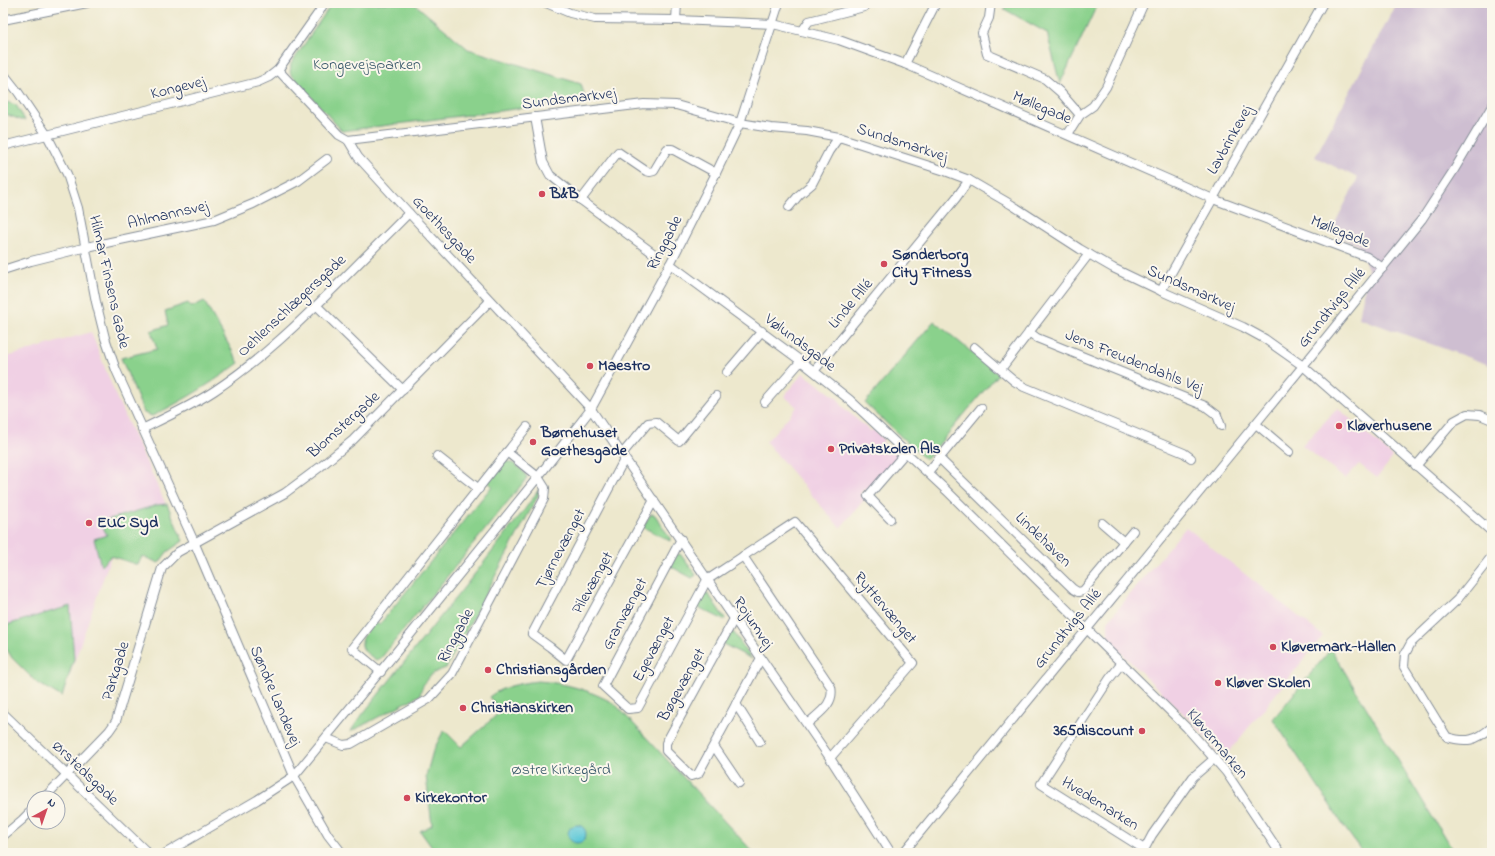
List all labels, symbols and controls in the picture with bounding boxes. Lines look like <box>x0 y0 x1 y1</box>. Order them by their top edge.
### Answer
park label: Kongevejsparken <box>313 53 421 77</box>
street label: Kongevej <box>148 69 209 106</box>
street label: Sundsmarkvej <box>521 81 618 117</box>
street label: Møllegade <box>1009 85 1076 131</box>
street label: Lavbrinkevej <box>1201 100 1259 179</box>
street label: Sundsmarkvej <box>853 117 951 169</box>
place label: B&B <box>549 182 579 206</box>
marker: B&B <box>537 189 547 199</box>
street label: Goethesgade <box>406 190 483 270</box>
street label: Ahlmannsvej <box>125 194 211 236</box>
street label: Møllegade <box>1307 209 1374 255</box>
street label: Ringgade <box>641 211 689 275</box>
street label: Hilmar Finsens Gade <box>82 213 136 352</box>
place label: Sønderborg City Fitness <box>892 243 972 286</box>
street label: Oehlenschlægersgade <box>232 248 353 363</box>
marker: Sønderborg City Fitness <box>879 259 889 269</box>
street label: Sundsmarkvej <box>1143 259 1240 319</box>
street label: Grundtvigs Allé <box>1292 262 1372 353</box>
street label: Linde Allé <box>823 273 880 334</box>
street label: Vølundsgade <box>758 307 841 378</box>
street label: Jens Freudendahls Vej <box>1061 323 1208 401</box>
place label: Maestro <box>598 354 650 378</box>
marker: Maestro <box>585 361 595 371</box>
street label: Blomstergade <box>301 385 386 465</box>
place label: Kløverhusene <box>1347 414 1432 438</box>
place label: Børnehuset Goethesgade <box>540 421 628 464</box>
marker: Kløverhusene <box>1334 421 1344 431</box>
marker: Børnehuset Goethesgade <box>528 437 538 447</box>
place label: Privatskolen Als <box>839 437 941 461</box>
marker: Privatskolen Als <box>826 444 836 454</box>
street label: Tjørnevænget <box>530 504 593 593</box>
street label: Lindehaven <box>1009 507 1077 573</box>
place label: EUC Syd <box>97 511 158 536</box>
marker: EUC Syd <box>84 518 94 528</box>
street label: Pilevænget <box>566 547 620 619</box>
street label: Ryttervænget <box>848 567 923 650</box>
street label: Granvænget <box>596 573 654 654</box>
street label: Grundtvigs Allé <box>1028 583 1108 674</box>
street label: Rojumvej <box>727 592 780 655</box>
street label: Ringgade <box>432 604 481 668</box>
street label: Egevænget <box>627 611 682 686</box>
place label: Kløvermark-Hallen <box>1281 635 1396 659</box>
street label: Parkgade <box>96 638 137 704</box>
street label: Søndre Landevej <box>243 642 307 751</box>
marker: Kløvermark-Hallen <box>1268 642 1278 652</box>
street label: Bøgevænget <box>651 643 712 727</box>
place label: Christiansgården <box>496 658 606 683</box>
marker: Christiansgården <box>483 665 493 675</box>
place label: Kløver Skolen <box>1226 671 1311 695</box>
marker: Kløver Skolen <box>1213 678 1223 688</box>
place label: Christianskirken <box>471 696 573 720</box>
marker: Christianskirken <box>458 703 468 713</box>
street label: Kløvermarken <box>1180 703 1254 785</box>
place label: 365discount <box>1052 719 1135 743</box>
marker: 365discount <box>1137 726 1147 736</box>
street label: Ørstedsgade <box>46 735 125 812</box>
park label: Østre Kirkegård <box>511 758 611 782</box>
street label: Hvedemarken <box>1057 771 1143 837</box>
place label: Kirkekontor <box>415 786 488 810</box>
north arrow <box>26 790 66 830</box>
marker: Kirkekontor <box>402 793 412 803</box>
text: N <box>44 795 60 812</box>

